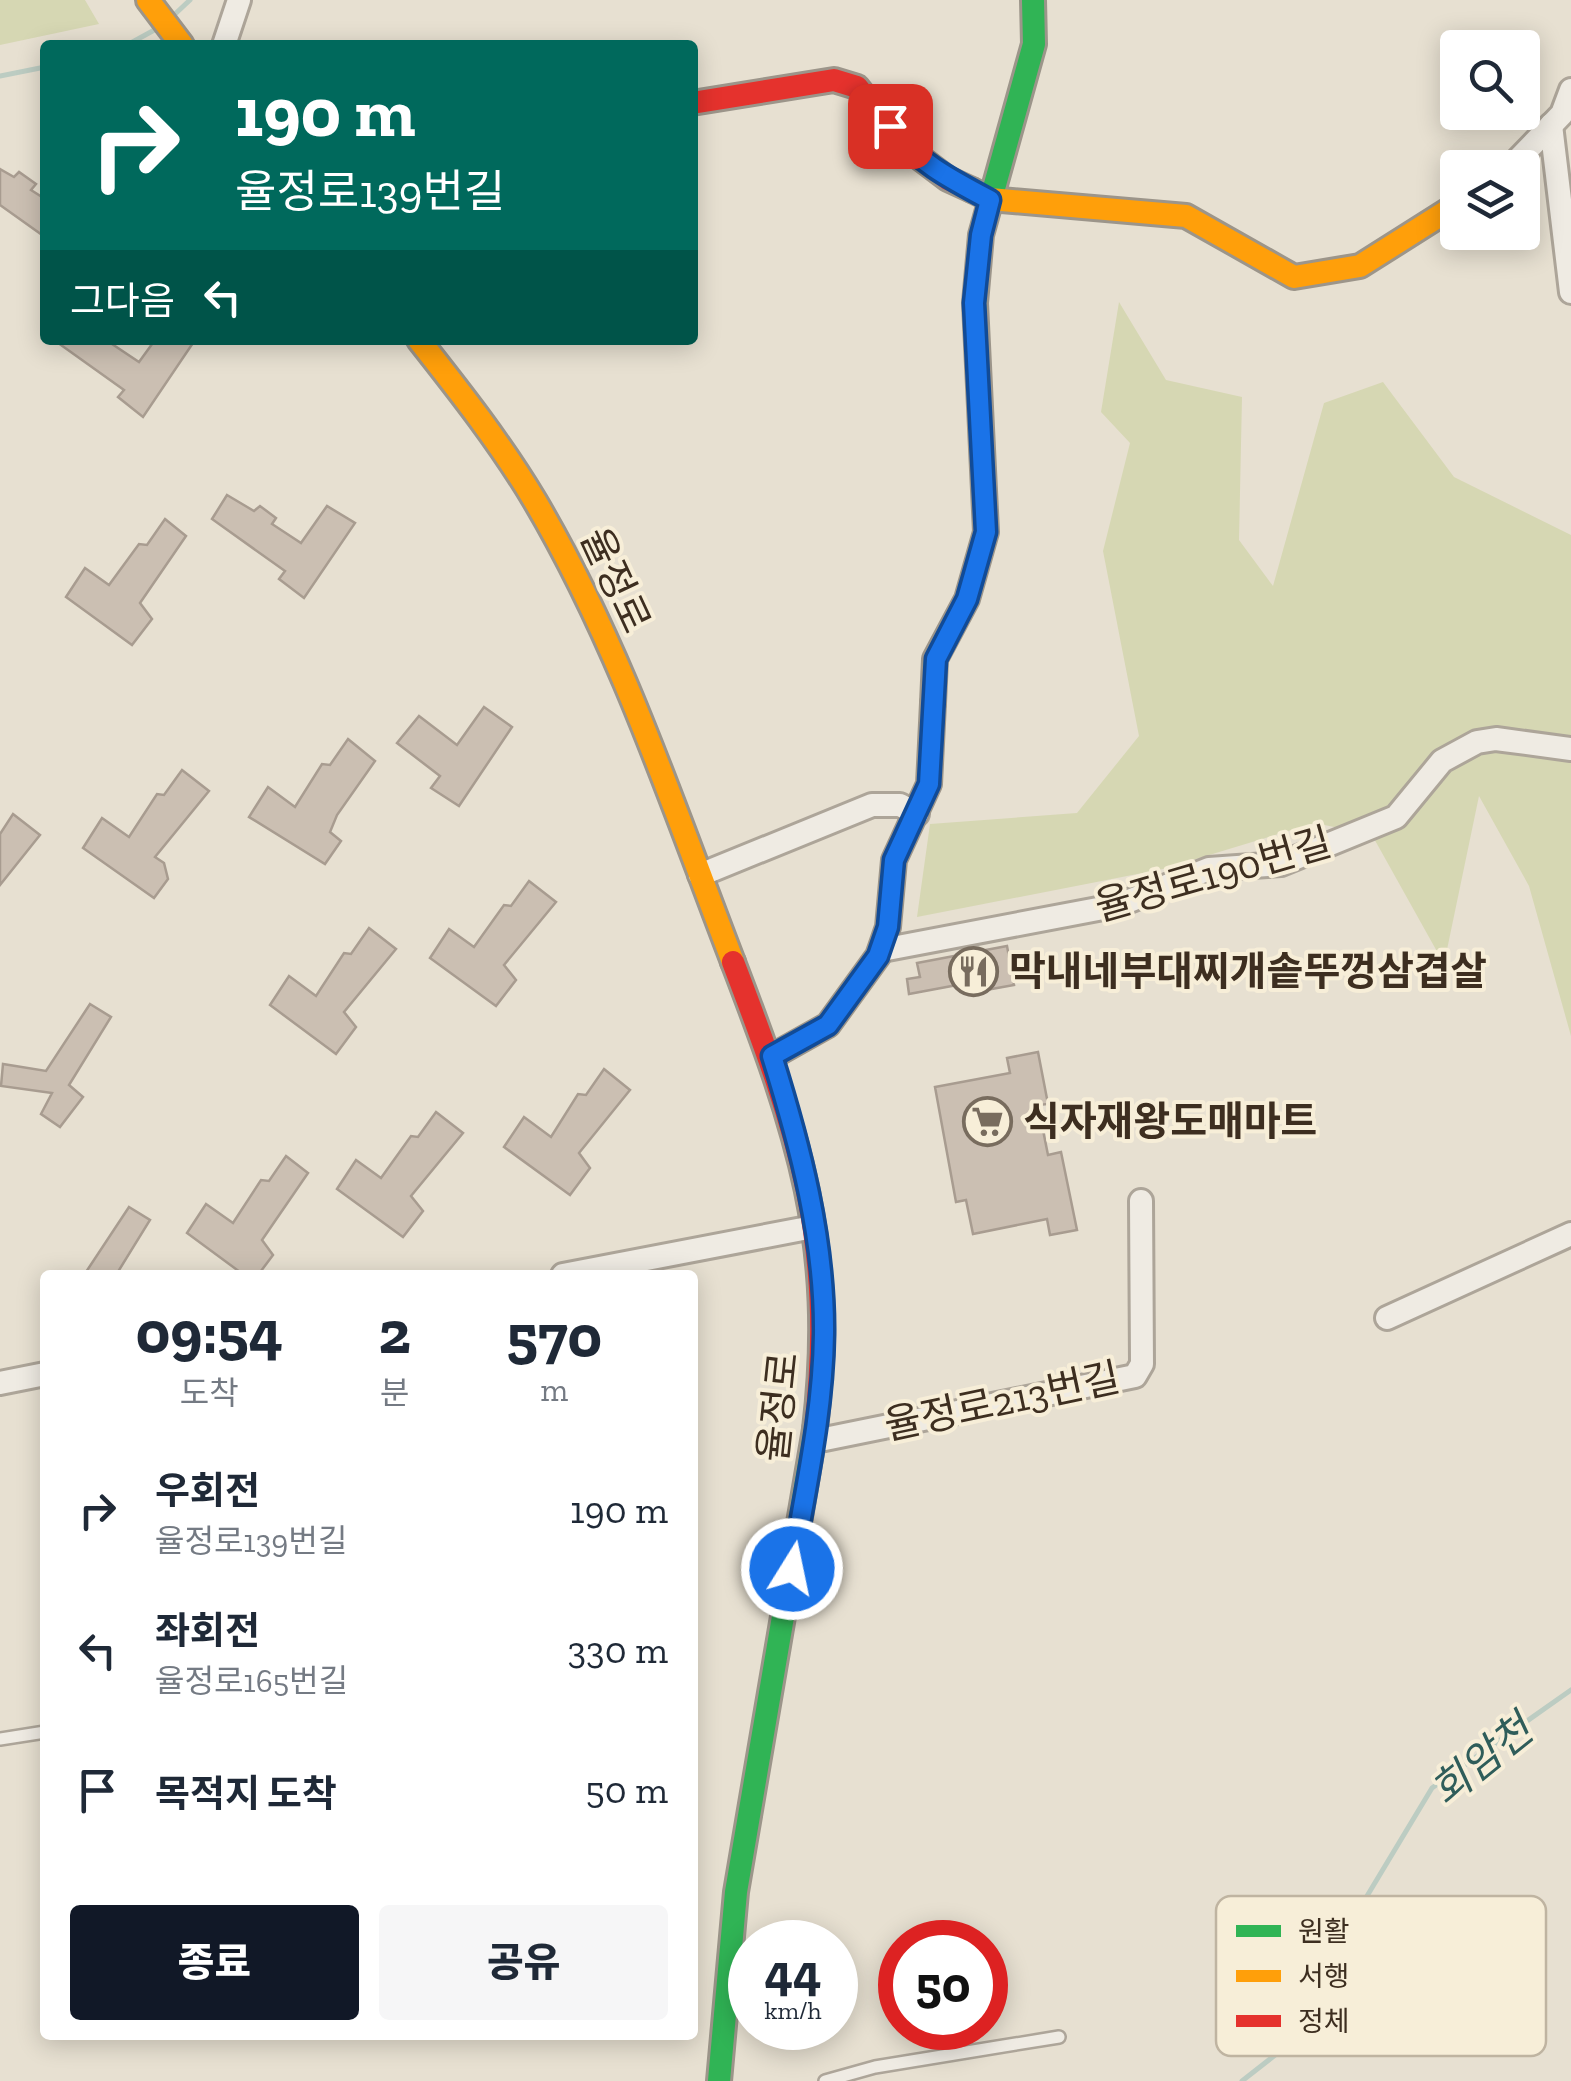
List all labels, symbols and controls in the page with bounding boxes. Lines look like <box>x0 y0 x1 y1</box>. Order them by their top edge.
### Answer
map controls <box>1440 30 1540 250</box>
button: search <box>1440 30 1540 130</box>
text: 190 m <box>235 70 415 154</box>
icon: right <box>70 80 200 210</box>
pin <box>848 84 933 169</box>
icon: arrive <box>863 99 918 154</box>
button: layers <box>1440 150 1540 250</box>
text: 율정로139번길 <box>235 165 505 219</box>
icon: left <box>195 270 250 325</box>
text: 그다음 <box>70 278 175 324</box>
street label: 율정로 <box>571 520 661 640</box>
street label: 율정로190번길 <box>1089 817 1337 931</box>
restaurant icon: 막내네부대찌개솥뚜껑삼겹살 <box>948 945 1000 997</box>
place label: 막내네부대찌개솥뚜껑삼겹살 <box>1009 947 1487 995</box>
supermarket icon: 식자재왕도매마트 <box>962 1095 1014 1147</box>
place label: 식자재왕도매마트 <box>1023 1097 1317 1145</box>
text: 09:54 <box>136 1296 283 1368</box>
text: 2 <box>379 1296 411 1368</box>
text: 570 <box>507 1300 602 1372</box>
street label: 율정로 <box>748 1350 808 1464</box>
street label: 율정로213번길 <box>880 1353 1124 1449</box>
text: m <box>541 1371 568 1409</box>
text: 도착 <box>180 1374 239 1412</box>
text: 분 <box>380 1374 409 1412</box>
text: 우회전 <box>155 1468 260 1514</box>
icon: right <box>70 1483 125 1538</box>
text: 190 m <box>570 1487 668 1533</box>
position arrow <box>740 1517 844 1621</box>
text: 율정로139번길 <box>155 1522 347 1560</box>
text: 좌회전 <box>155 1608 260 1654</box>
icon: left <box>70 1623 125 1678</box>
text: 330 m <box>568 1627 668 1673</box>
text: 율정로165번길 <box>155 1662 348 1700</box>
water label: 회암천 <box>1420 1701 1546 1817</box>
icon: arrive <box>70 1763 125 1818</box>
text: 50 m <box>585 1767 668 1813</box>
text: 목적지 도착 <box>155 1771 337 1817</box>
legend <box>1216 1896 1546 2056</box>
button: 종료 <box>70 1905 359 2020</box>
button: 공유 <box>379 1905 668 2020</box>
text: 원활 <box>1298 1915 1350 1948</box>
speed limit sign: 50 <box>878 1920 1008 2050</box>
text: 44 <box>765 1943 822 2003</box>
text: 서행 <box>1298 1960 1350 1993</box>
text: km/h <box>764 1995 822 2025</box>
text: 정체 <box>1298 2005 1350 2038</box>

